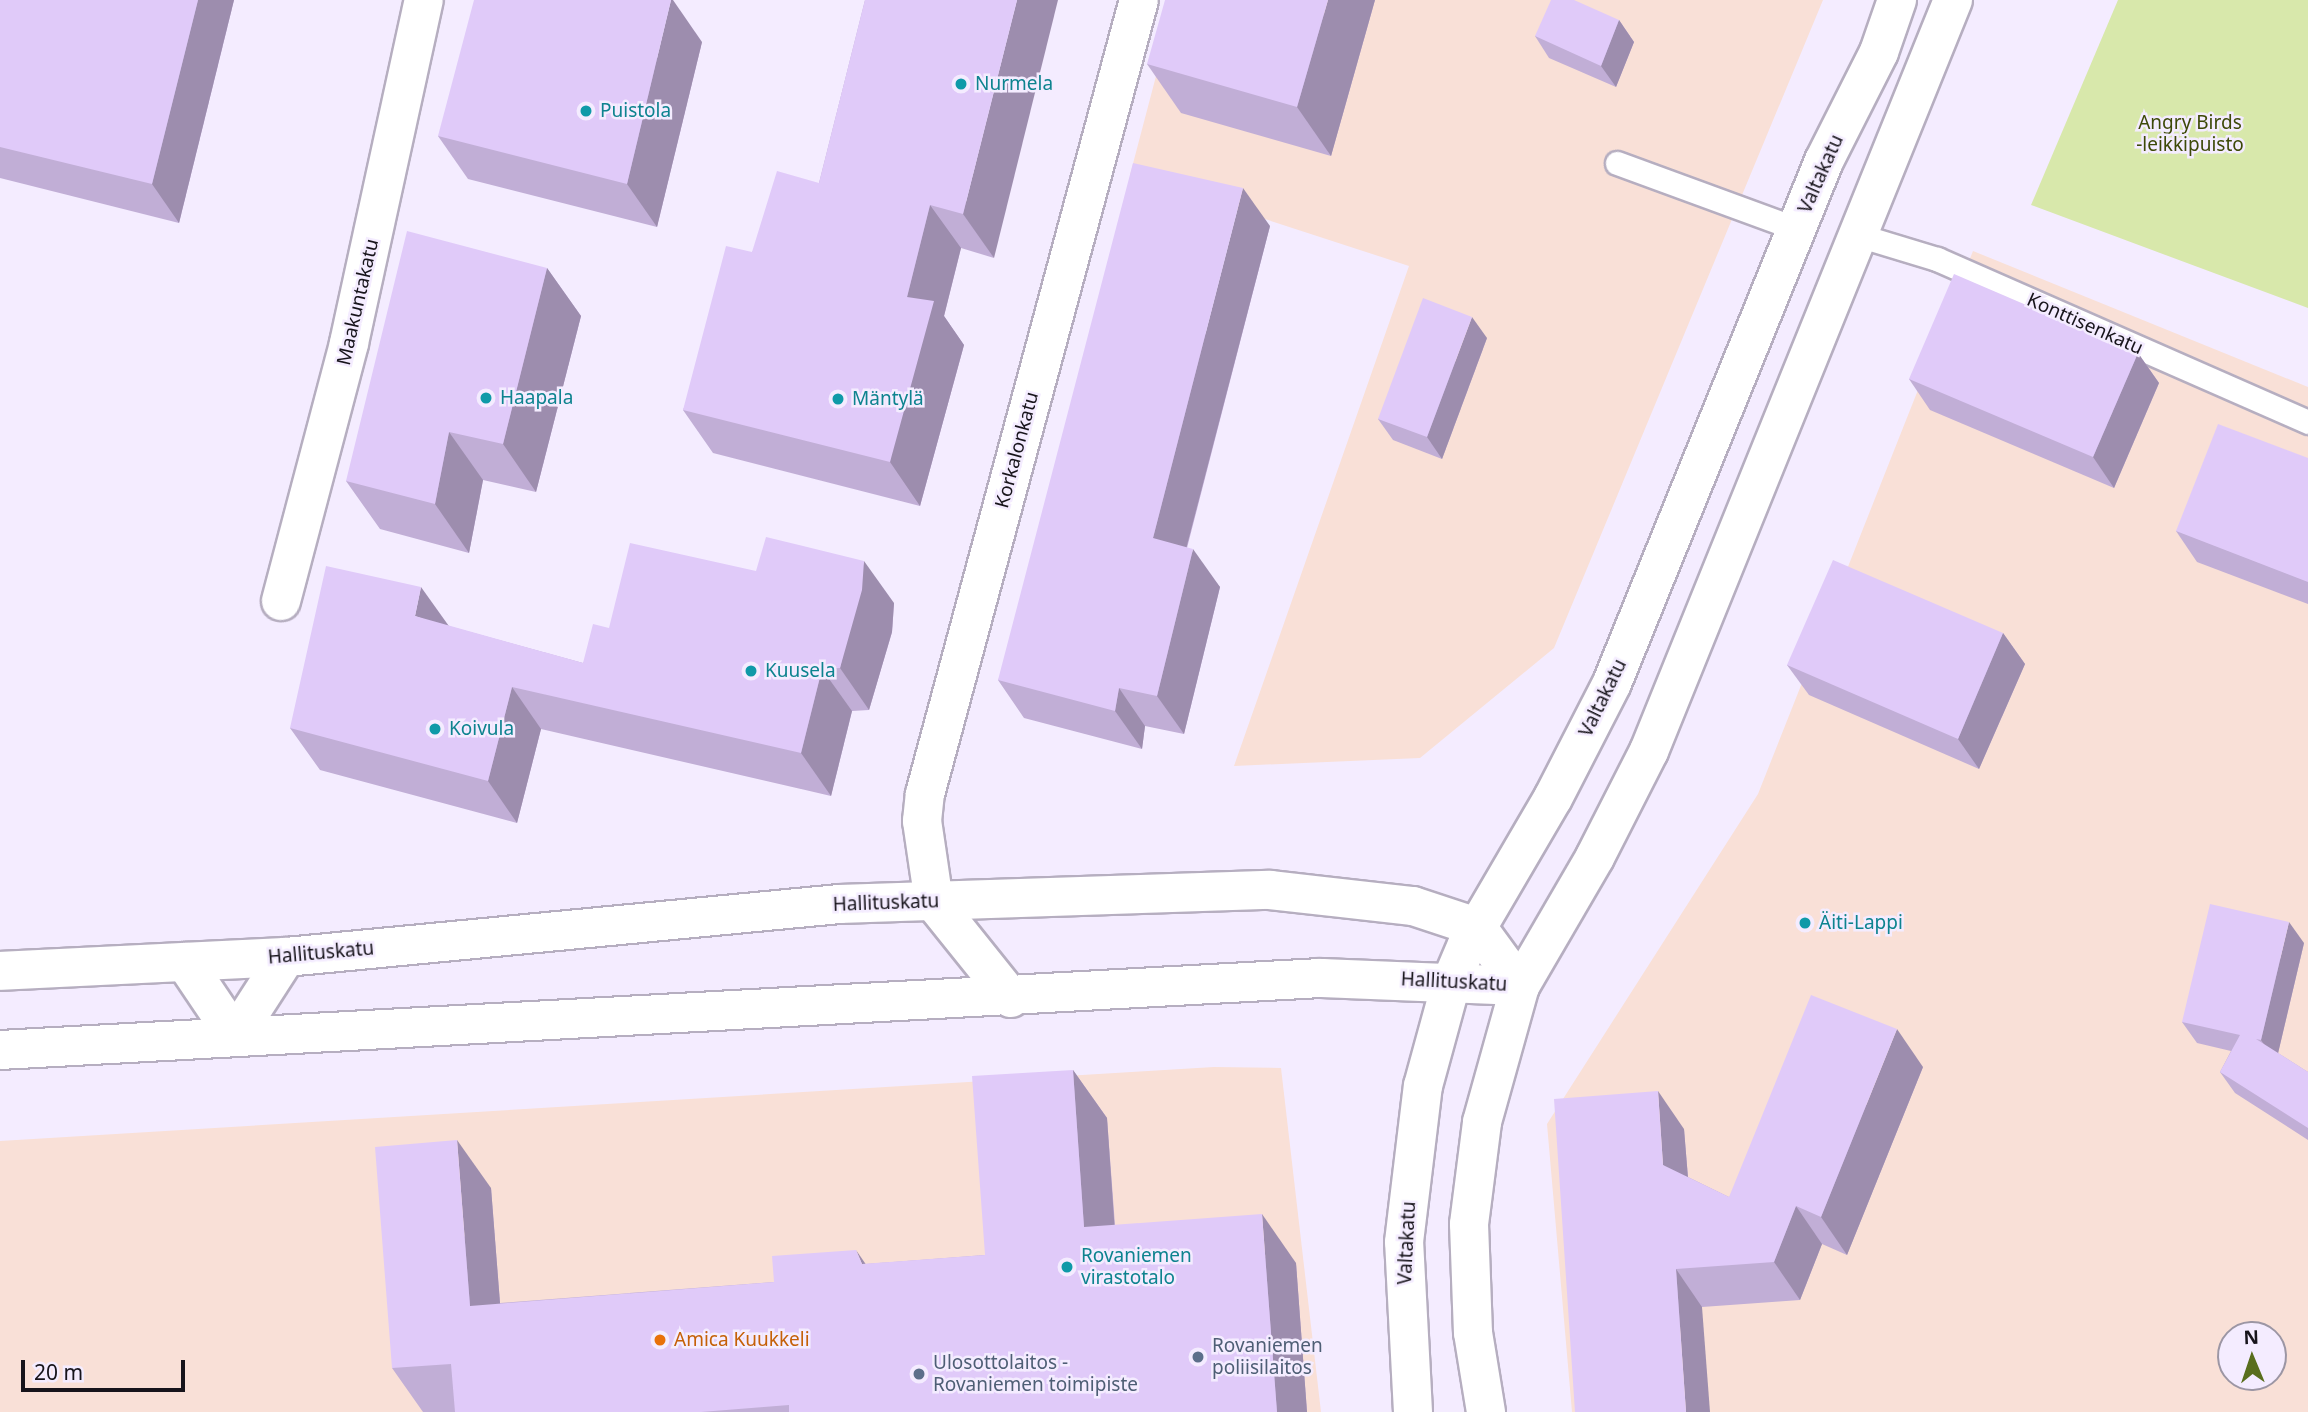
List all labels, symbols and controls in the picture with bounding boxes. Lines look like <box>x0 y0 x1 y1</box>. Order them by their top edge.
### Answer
place label: Nurmela <box>975 73 1053 95</box>
marker: Nurmela <box>953 76 969 92</box>
place label: Puistola <box>600 100 671 122</box>
marker: Puistola <box>578 103 594 119</box>
park label: Angry Birds -leikkipuisto <box>2136 112 2244 156</box>
street label: Valtakatu <box>1794 131 1848 217</box>
street label: Maakuntakatu <box>332 237 384 367</box>
street label: Konttisenkatu <box>2023 288 2147 360</box>
place label: Haapala <box>500 387 573 409</box>
place label: Mäntylä <box>852 388 924 410</box>
street label: Korkalonkatu <box>991 389 1043 511</box>
marker: Haapala <box>478 390 494 406</box>
marker: Mäntylä <box>830 391 846 407</box>
street label: Valtakatu <box>1574 655 1632 741</box>
place label: Kuusela <box>765 660 836 682</box>
marker: Kuusela <box>743 663 759 679</box>
place label: Koivula <box>449 718 514 740</box>
marker: Koivula <box>427 721 443 737</box>
street label: Hallituskatu <box>832 890 940 916</box>
place label: Äiti-Lappi <box>1819 912 1903 934</box>
marker: Äiti-Lappi <box>1797 915 1813 931</box>
street label: Hallituskatu <box>267 937 375 969</box>
street label: Hallituskatu <box>1400 968 1508 996</box>
street label: Valtakatu <box>1393 1201 1421 1285</box>
place label: Rovaniemen virastotalo <box>1081 1245 1192 1289</box>
marker: Rovaniemen virastotalo <box>1059 1259 1075 1275</box>
north arrow <box>2217 1321 2287 1391</box>
text: N <box>2243 1324 2260 1350</box>
place label: Amica Kuukkeli <box>674 1329 810 1351</box>
marker: Amica Kuukkeli <box>652 1332 668 1348</box>
place label: Rovaniemen poliisilaitos <box>1212 1335 1323 1379</box>
scale bar <box>24 1346 189 1390</box>
marker: Rovaniemen poliisilaitos <box>1190 1349 1206 1365</box>
place label: Ulosottolaitos - Rovaniemen toimipiste <box>933 1352 1138 1396</box>
text: 20 m <box>34 1358 83 1386</box>
marker: Ulosottolaitos - Rovaniemen toimipiste <box>911 1366 927 1382</box>

